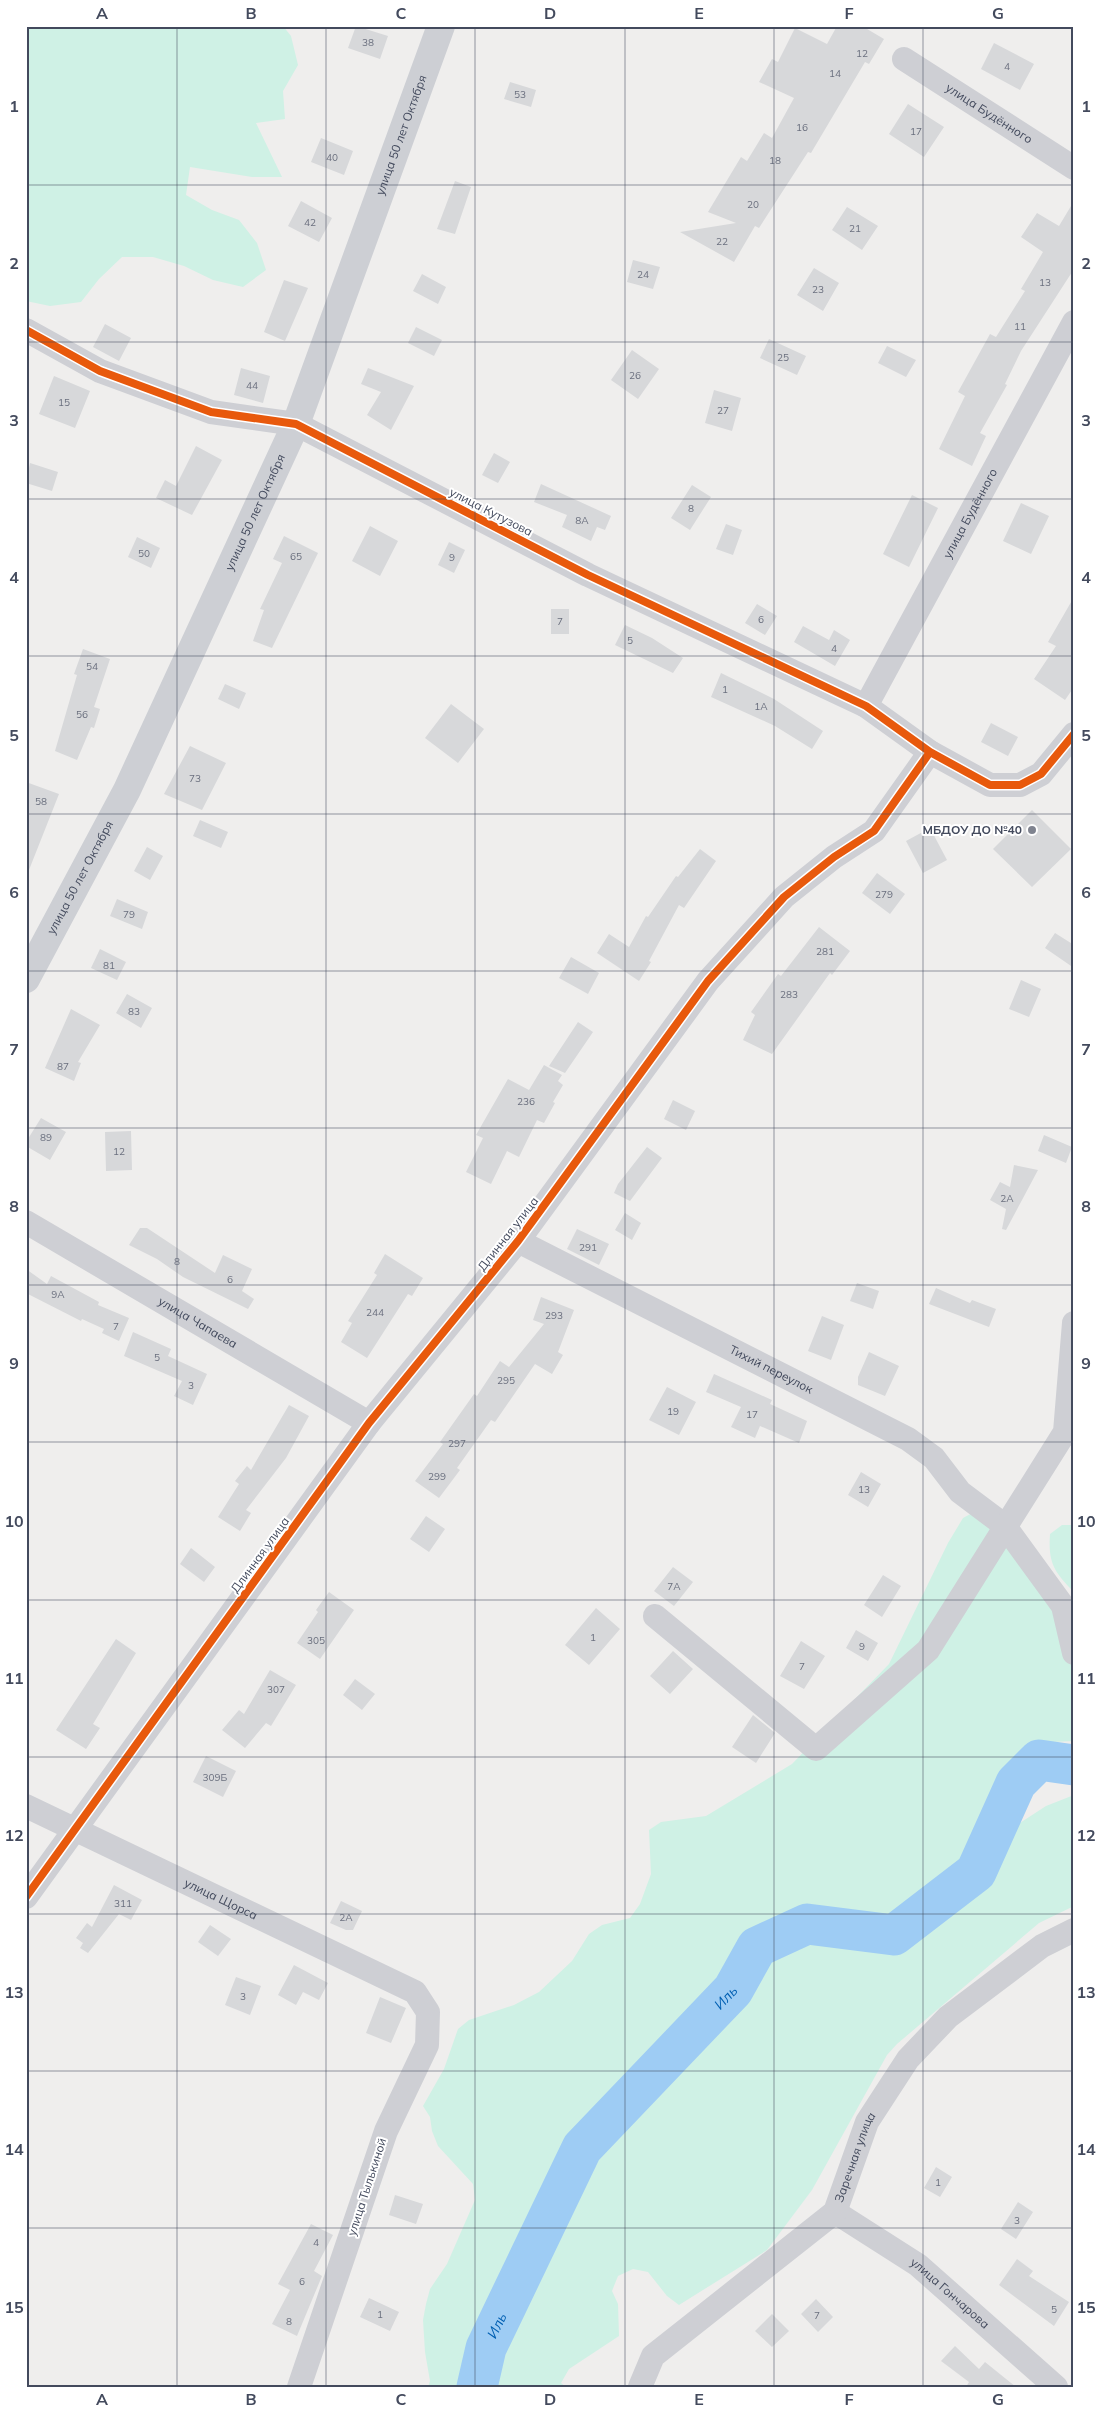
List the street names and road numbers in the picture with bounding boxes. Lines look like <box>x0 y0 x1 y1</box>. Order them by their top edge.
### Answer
street label: улица 50 лет Октября <box>372 73 430 197</box>
street label: улица Будённого <box>943 80 1036 146</box>
street label: улица 50 лет Октября <box>221 452 288 573</box>
street label: улица Будённого <box>939 466 1000 561</box>
street label: улица Кутузова <box>447 484 535 539</box>
street label: улица 50 лет Октября <box>43 818 116 937</box>
street label: Длинная улица <box>474 1194 541 1274</box>
street label: улица Чапаева <box>156 1293 240 1351</box>
street label: Тихий переулок <box>727 1342 816 1397</box>
street label: Длинная улица <box>227 1514 292 1596</box>
street label: улица Щорса <box>182 1875 260 1923</box>
street label: Заречная улица <box>831 2109 879 2204</box>
street label: улица Тылькиной <box>344 2136 389 2238</box>
street label: улица Гончарова <box>908 2254 993 2332</box>

